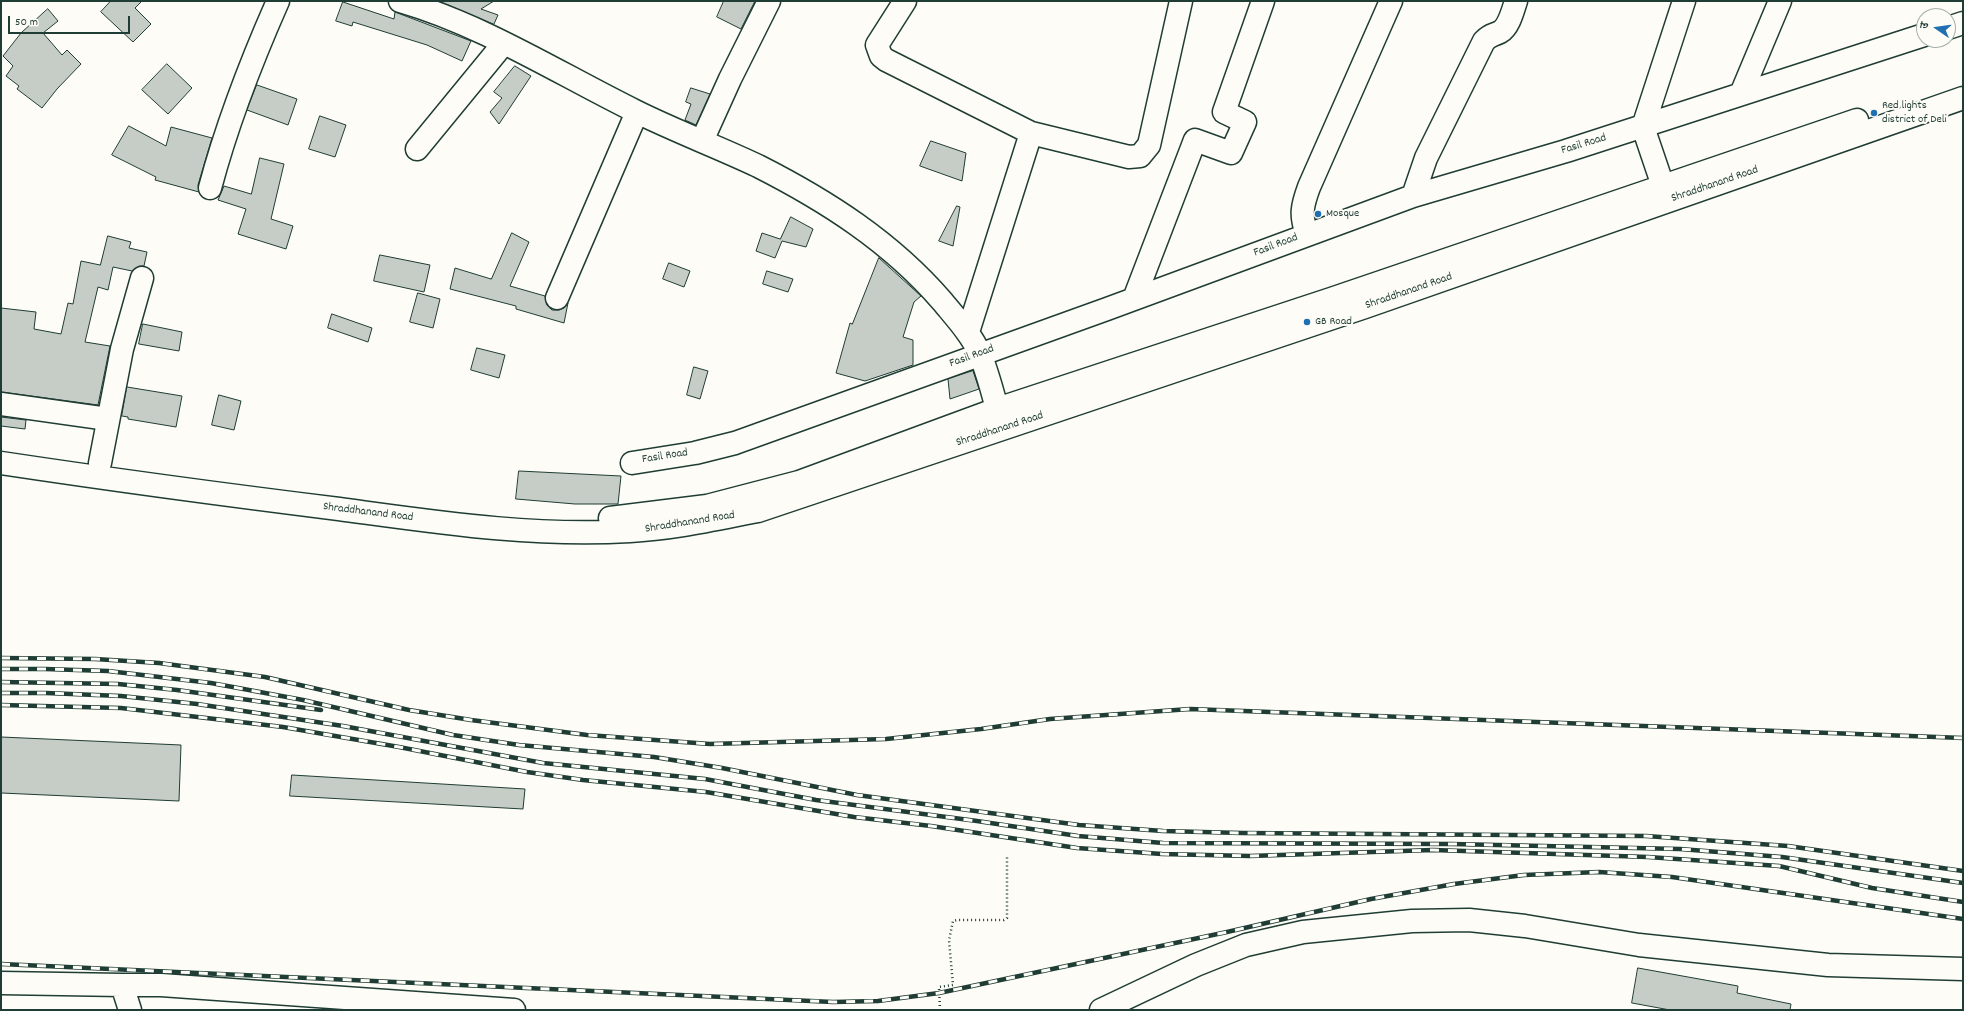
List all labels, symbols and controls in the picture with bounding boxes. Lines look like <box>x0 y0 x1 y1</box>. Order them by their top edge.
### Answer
scale bar <box>10 8 132 34</box>
north arrow <box>1916 8 1956 48</box>
text: 50 m <box>15 14 38 31</box>
text: उ <box>1917 21 1934 30</box>
place label: Red lights district of Deli <box>1882 99 1947 127</box>
marker: Red lights district of Deli <box>1869 108 1879 118</box>
street label: Fasil Road <box>1560 131 1608 159</box>
street label: Shraddhanand Road <box>1670 163 1760 207</box>
place label: Mosque <box>1326 207 1359 221</box>
marker: Mosque <box>1313 209 1323 219</box>
street label: Fasil Road <box>1252 231 1300 261</box>
street label: Shraddhanand Road <box>1364 270 1454 314</box>
place label: GB Road <box>1315 315 1352 329</box>
marker: GB Road <box>1302 317 1312 327</box>
street label: Fasil Road <box>948 342 996 372</box>
street label: Shraddhanand Road <box>955 409 1045 451</box>
street label: Fasil Road <box>641 446 689 468</box>
street label: Shraddhanand Road <box>322 500 414 526</box>
street label: Shraddhanand Road <box>644 509 736 537</box>

